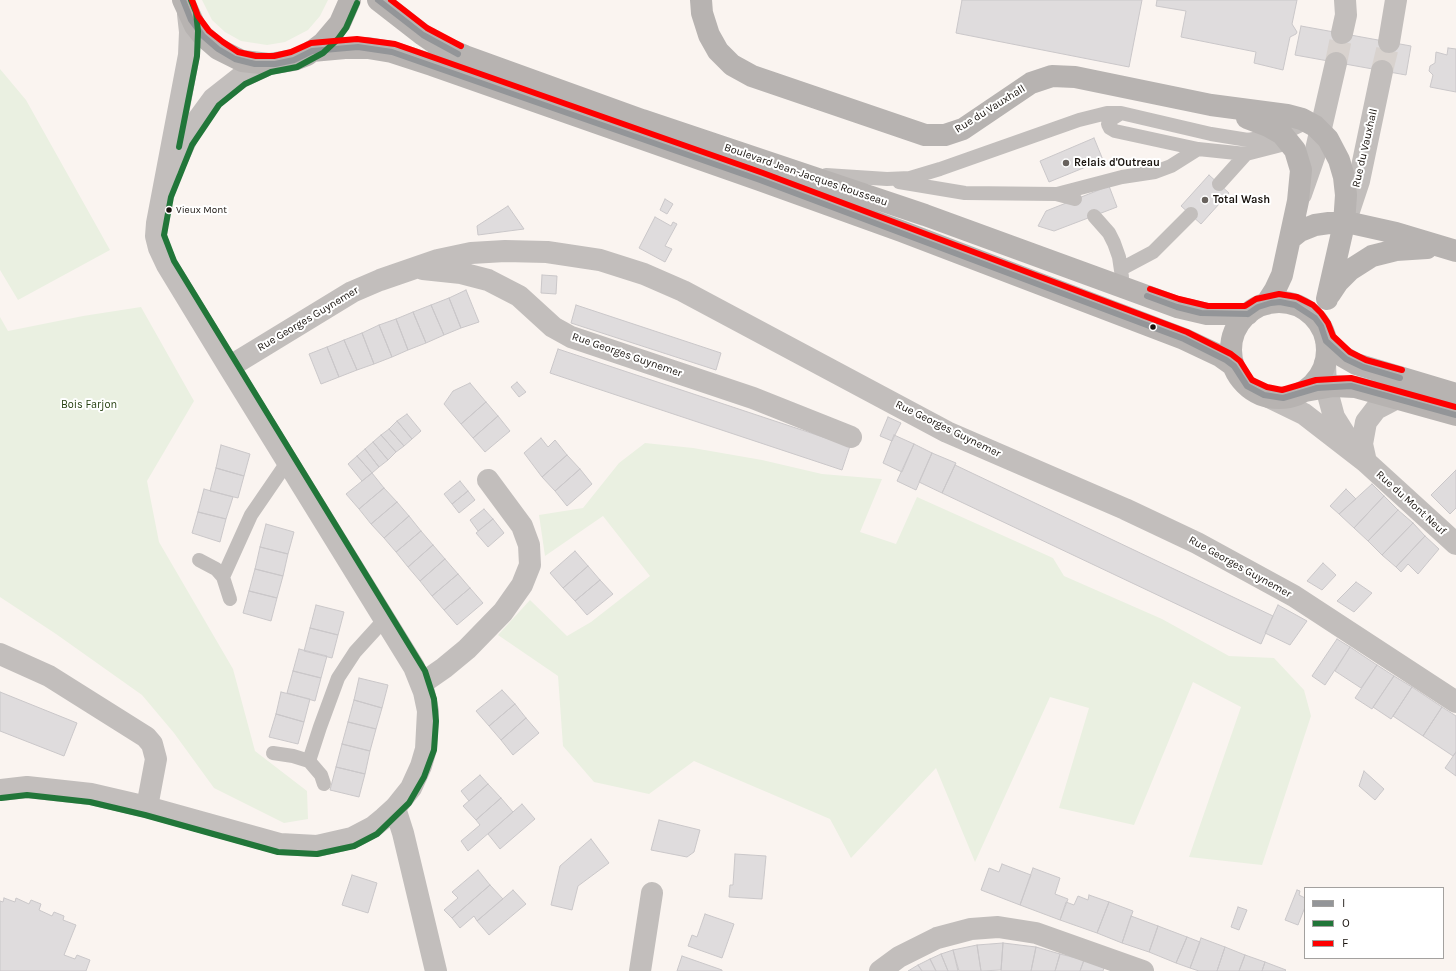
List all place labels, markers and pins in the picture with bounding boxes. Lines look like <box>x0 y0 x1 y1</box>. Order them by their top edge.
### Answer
place label: Relais d'Outreau <box>1074 156 1160 170</box>
marker: Relais d'Outreau <box>1061 158 1071 168</box>
place label: Total Wash <box>1213 193 1270 207</box>
marker: Total Wash <box>1200 195 1210 205</box>
place label: Vieux Mont <box>176 204 227 216</box>
marker: Vieux Mont <box>164 205 174 215</box>
unlabelled marker <box>1148 322 1158 332</box>

